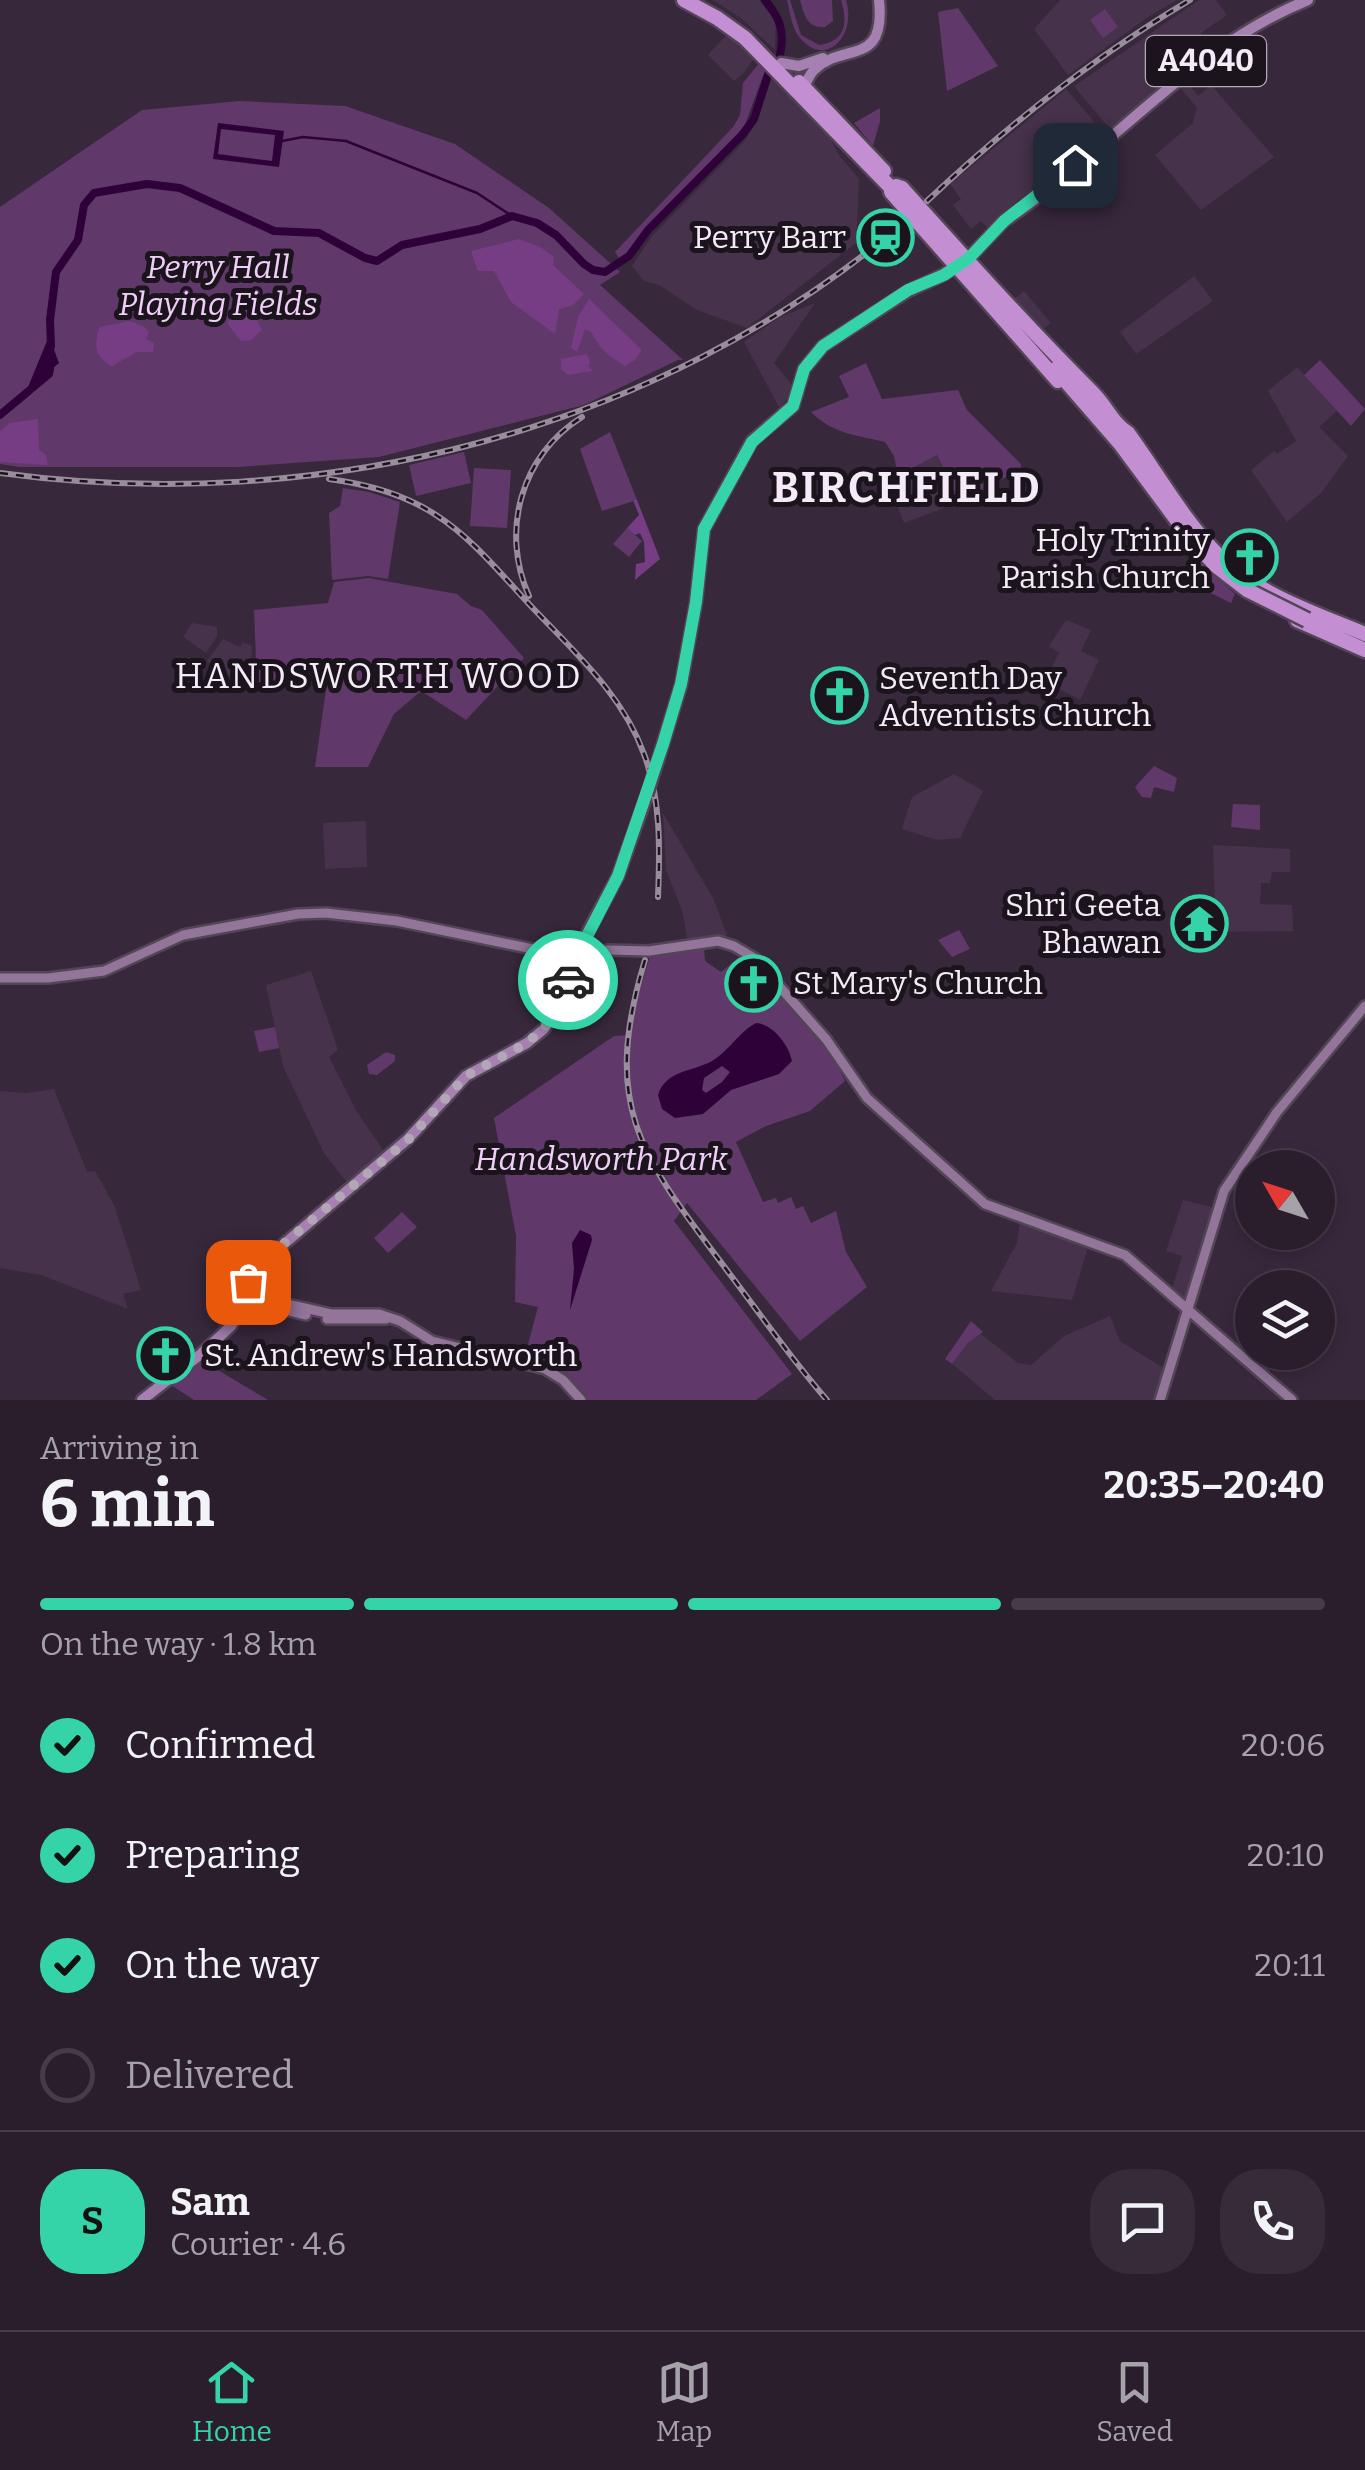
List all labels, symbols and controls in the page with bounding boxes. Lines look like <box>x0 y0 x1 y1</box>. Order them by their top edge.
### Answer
road number: A4040 <box>1146 36 1266 86</box>
pin <box>1033 123 1118 208</box>
icon: home <box>1048 138 1103 193</box>
station icon: Perry Barr <box>855 207 915 267</box>
place label: Perry Barr <box>693 218 846 256</box>
park label: Perry Hall Playing Fields <box>119 248 317 323</box>
district label: BIRCHFIELD <box>772 463 1042 513</box>
place label: Holy Trinity Parish Church <box>1001 521 1211 596</box>
church icon: Holy Trinity Parish Church <box>1219 528 1279 588</box>
district label: HANDSWORTH WOOD <box>175 655 583 697</box>
place label: Seventh Day Adventists Church <box>879 659 1152 734</box>
church icon: Seventh Day Adventists Church <box>810 666 870 726</box>
place label: Shri Geeta Bhawan <box>1005 886 1161 961</box>
temple icon: Shri Geeta Bhawan <box>1170 893 1230 953</box>
courier <box>518 930 618 1030</box>
icon: car <box>541 953 596 1008</box>
church icon: St Mary's Church <box>724 953 784 1013</box>
place label: St Mary's Church <box>793 964 1043 1002</box>
park label: Handsworth Park <box>474 1140 728 1178</box>
north arrow <box>1235 1150 1335 1250</box>
map controls <box>1235 1150 1335 1370</box>
pin <box>206 1240 291 1325</box>
icon: bag <box>221 1255 276 1310</box>
button: layers <box>1235 1270 1335 1370</box>
church icon: St. Andrew's Handsworth <box>135 1325 195 1385</box>
place label: St. Andrew's Handsworth <box>204 1336 577 1374</box>
text: Arriving in <box>40 1429 199 1467</box>
text: 20:35–20:40 <box>1104 1462 1325 1508</box>
text: 6 min <box>40 1465 215 1543</box>
text: On the way · 1.8 km <box>40 1625 317 1663</box>
icon: check <box>40 1718 95 1773</box>
text: Confirmed <box>125 1722 315 1768</box>
text: 20:06 <box>1241 1726 1325 1764</box>
icon: check <box>40 1828 95 1883</box>
text: Preparing <box>125 1832 300 1878</box>
text: 20:10 <box>1247 1836 1325 1874</box>
icon: check <box>40 1938 95 1993</box>
text: On the way <box>125 1942 319 1988</box>
text: 20:11 <box>1254 1946 1325 1984</box>
text: Delivered <box>125 2052 294 2098</box>
button: chat <box>1090 2169 1195 2274</box>
button: phone <box>1220 2169 1325 2274</box>
text: Sam <box>170 2179 250 2225</box>
text: S <box>81 2198 104 2244</box>
text: Courier · 4.6 <box>170 2225 346 2263</box>
tab: Home <box>192 2355 272 2448</box>
tab: Map <box>656 2355 712 2448</box>
tab: Saved <box>1096 2355 1173 2448</box>

